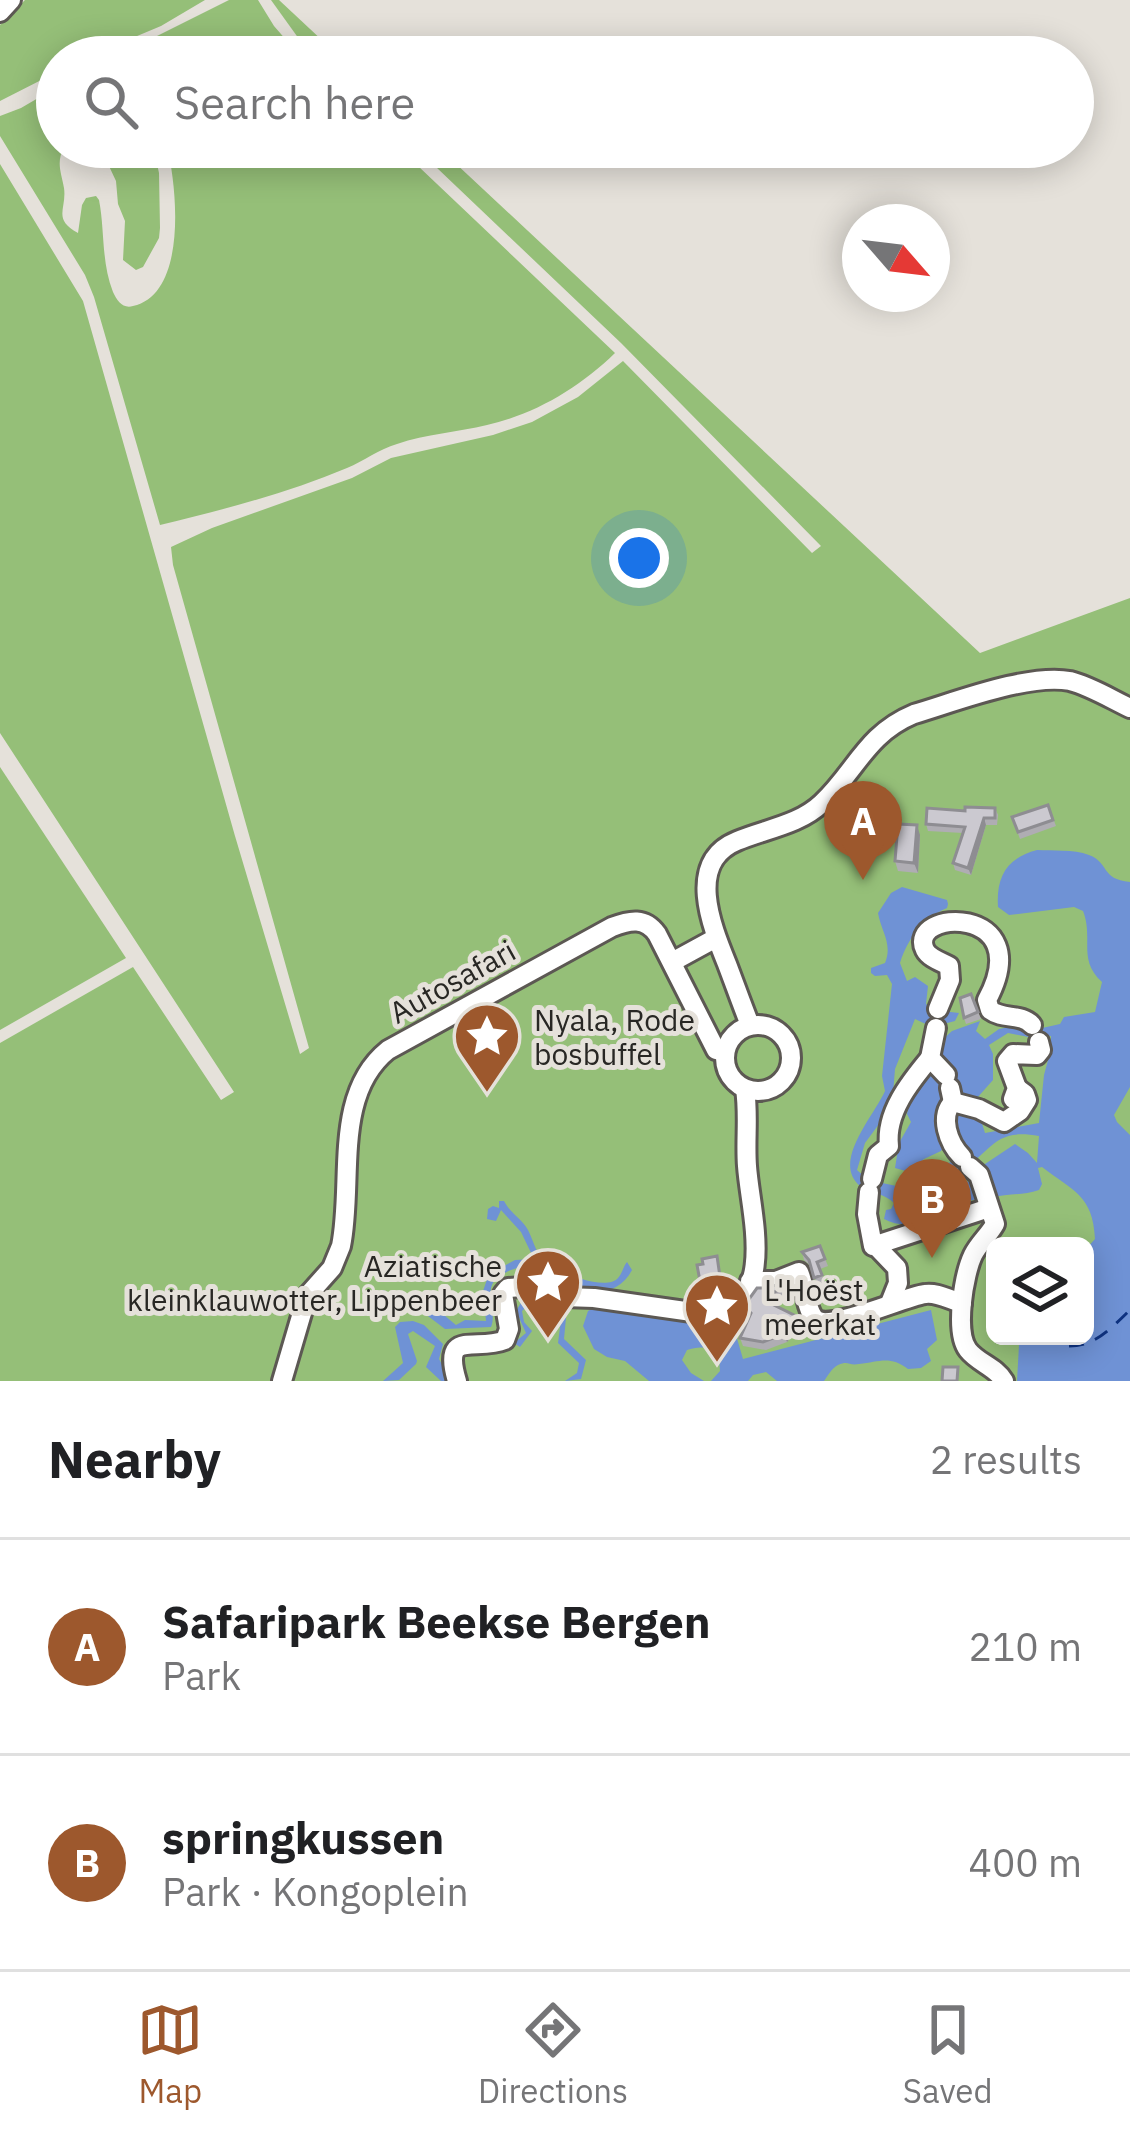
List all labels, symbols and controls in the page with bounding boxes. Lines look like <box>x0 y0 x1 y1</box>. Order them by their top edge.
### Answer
search box <box>36 36 1094 168</box>
icon: search <box>78 69 144 135</box>
text: Search here <box>174 73 415 131</box>
north arrow <box>842 204 950 312</box>
your location <box>609 528 669 588</box>
pin: A <box>824 781 902 880</box>
street label: Autosafari <box>382 930 522 1032</box>
place label: Nyala, Rode bosbuffel <box>534 1000 695 1073</box>
place icon: Nyala, Rode bosbuffel <box>452 1001 522 1095</box>
pin: B <box>893 1159 971 1258</box>
map controls <box>986 1237 1094 1345</box>
button: layers <box>986 1237 1094 1345</box>
place label: Aziatische kleinklauwotter, Lippenbeer <box>127 1246 502 1319</box>
place icon: Aziatische kleinklauwotter, Lippenbeer <box>513 1247 583 1341</box>
place label: L'Hoëst meerkat <box>764 1270 876 1343</box>
place icon: L'Hoëst meerkat <box>682 1271 752 1365</box>
text: Nearby <box>48 1426 221 1492</box>
text: 2 results <box>930 1434 1082 1485</box>
text: Safaripark Beekse Bergen <box>162 1592 711 1650</box>
text: A <box>74 1621 100 1672</box>
text: 210 m <box>969 1621 1082 1672</box>
text: Park <box>162 1650 241 1701</box>
text: springkussen <box>162 1808 444 1866</box>
text: B <box>74 1837 100 1888</box>
text: 400 m <box>969 1837 1082 1888</box>
text: Park · Kongoplein <box>162 1866 469 1917</box>
tab: Map <box>137 1997 203 2112</box>
tab: Directions <box>478 1997 628 2112</box>
tab: Saved <box>903 1997 993 2112</box>

